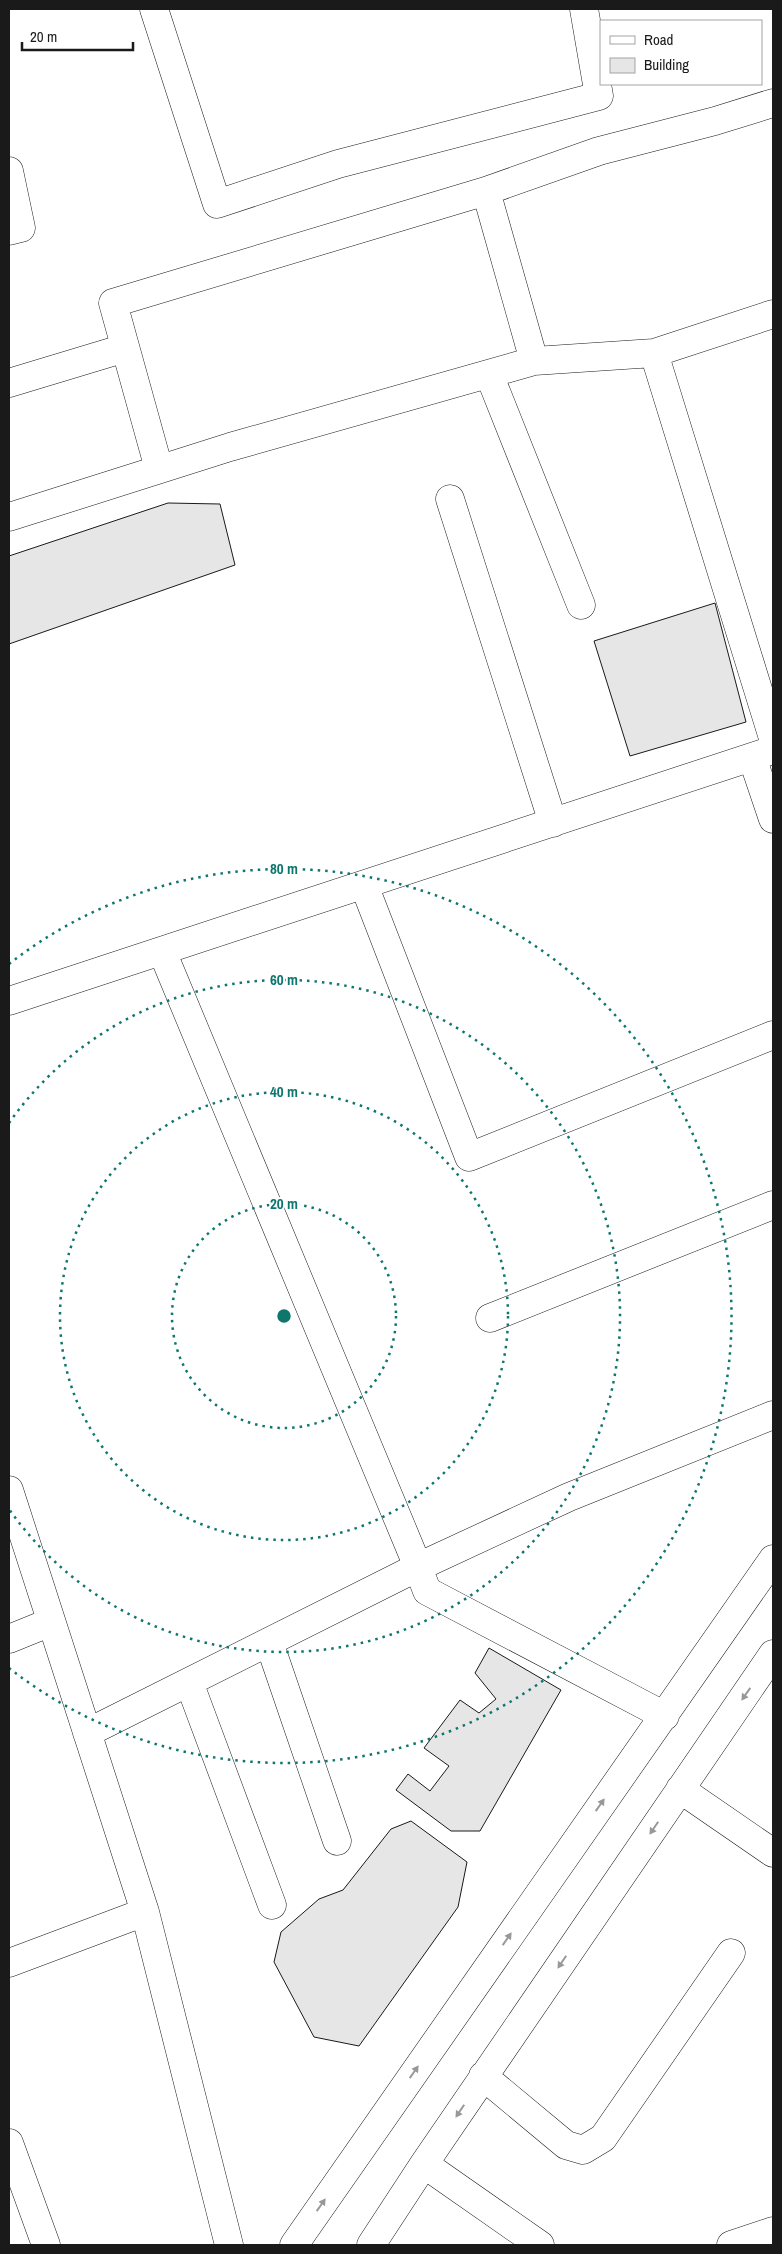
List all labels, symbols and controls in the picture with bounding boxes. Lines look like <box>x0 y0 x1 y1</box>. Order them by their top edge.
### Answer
scale bar <box>22 20 134 52</box>
legend <box>600 20 762 85</box>
text: 20 m <box>30 26 57 47</box>
text: Road <box>644 29 673 50</box>
text: Building <box>644 54 689 75</box>
text: 80 m <box>270 858 298 879</box>
text: 60 m <box>270 969 298 990</box>
text: 40 m <box>270 1081 298 1102</box>
text: 20 m <box>270 1193 298 1214</box>
centre of rings <box>275 1307 293 1325</box>
one-way arrow <box>741 1688 751 1701</box>
one-way arrow <box>595 1798 605 1812</box>
one-way arrow <box>649 1821 658 1835</box>
one-way arrow <box>502 1932 512 1945</box>
one-way arrow <box>557 1955 567 1969</box>
one-way arrow <box>409 2065 419 2079</box>
one-way arrow <box>455 2104 465 2117</box>
one-way arrow <box>316 2198 326 2212</box>

